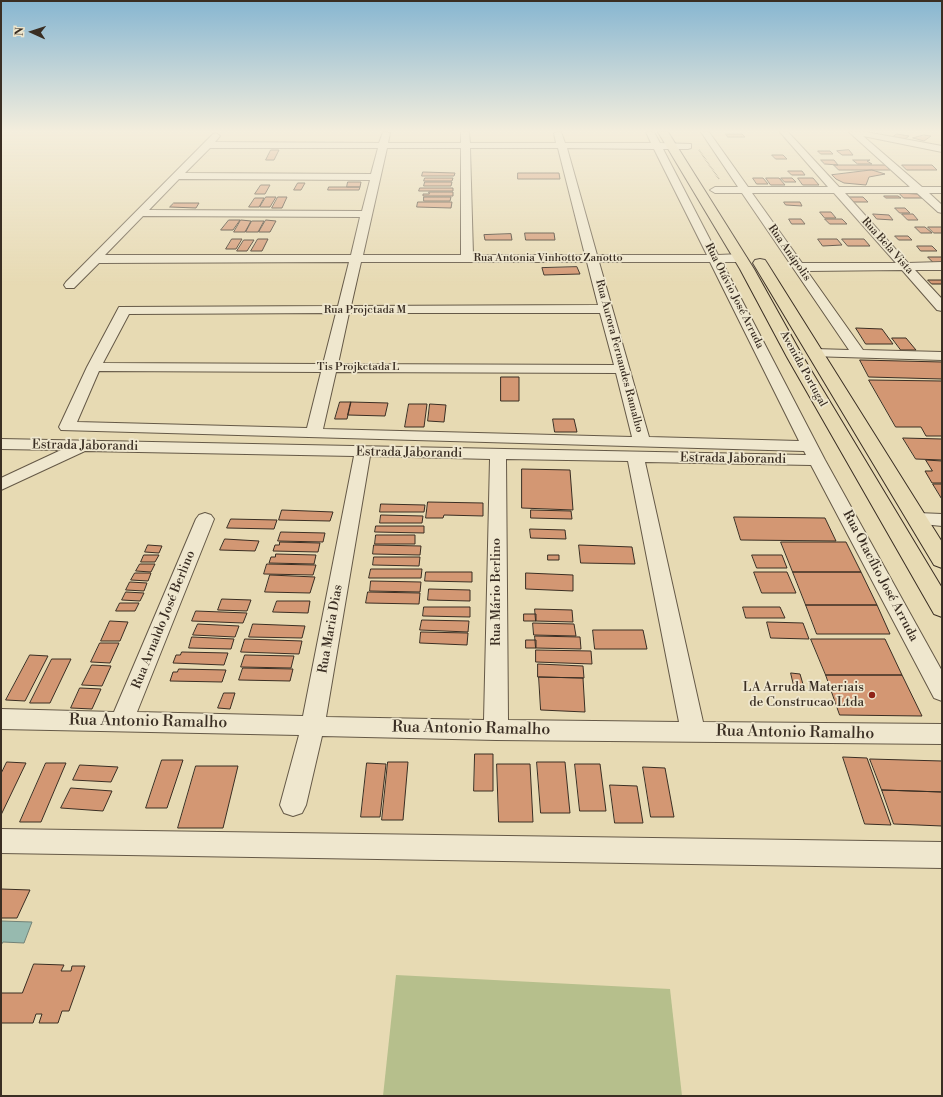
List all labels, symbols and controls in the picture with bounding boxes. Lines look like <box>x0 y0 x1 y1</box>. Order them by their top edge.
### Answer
north arrow <box>12 12 52 52</box>
text: N <box>13 27 27 36</box>
street label: Rua Bela Vista <box>858 215 916 277</box>
street label: Rua Anápolis <box>765 222 813 284</box>
street label: Rua Otávio José Arruda <box>702 241 766 351</box>
street label: Rua Antonia Vinhotto Zanotto <box>473 251 623 265</box>
street label: Rua Aurora Fernandes Ramalho <box>592 278 646 434</box>
street label: Rua Projetada M <box>324 303 406 317</box>
street label: Avenida Portugal <box>777 329 829 409</box>
street label: Tis Projketada L <box>317 360 399 374</box>
street label: Estrada Jaborandi <box>32 437 138 455</box>
street label: Estrada Jaborandi <box>356 444 462 462</box>
street label: Estrada Jaborandi <box>680 450 786 468</box>
street label: Rua Otacílio José Arruda <box>839 508 921 644</box>
street label: Rua Mário Berlino <box>489 538 505 646</box>
street label: Rua Arnaldo José Berlino <box>129 548 199 692</box>
street label: Rua Maria Dias <box>316 583 346 675</box>
place label: LA Arruda Materiais de Construcao Ltda <box>743 680 864 711</box>
marker: LA Arruda Materiais de Construcao Ltda <box>867 690 877 700</box>
street label: Rua Antonio Ramalho <box>69 711 227 733</box>
street label: Rua Antonio Ramalho <box>392 718 550 740</box>
street label: Rua Antonio Ramalho <box>716 722 874 744</box>

